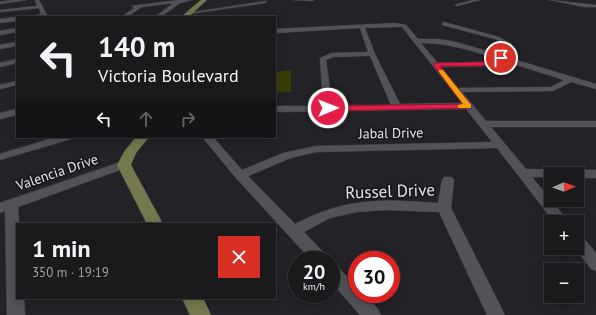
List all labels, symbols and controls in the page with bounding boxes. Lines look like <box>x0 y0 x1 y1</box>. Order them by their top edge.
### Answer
text: 140 m <box>98 28 175 65</box>
icon: left <box>32 32 84 84</box>
pin <box>484 41 518 75</box>
icon: arrive <box>490 47 512 69</box>
text: Victoria Boulevard <box>98 64 239 87</box>
position arrow <box>307 87 349 129</box>
icon: left <box>93 108 115 130</box>
icon: ahead <box>135 108 157 130</box>
icon: right <box>177 108 199 130</box>
street label: Jabal Drive <box>357 123 424 143</box>
street label: Valencia Drive <box>13 150 100 195</box>
north arrow <box>544 167 584 207</box>
map controls <box>544 167 584 303</box>
street label: Russel Drive <box>345 178 435 204</box>
button: + <box>544 215 584 255</box>
text: 1 min <box>32 233 91 264</box>
button: close <box>218 236 260 278</box>
speed limit sign: 30 <box>348 251 400 303</box>
text: 20 <box>303 259 325 285</box>
button: − <box>544 263 584 303</box>
text: 350 m · 19:19 <box>32 264 109 281</box>
text: km/h <box>303 280 325 293</box>

